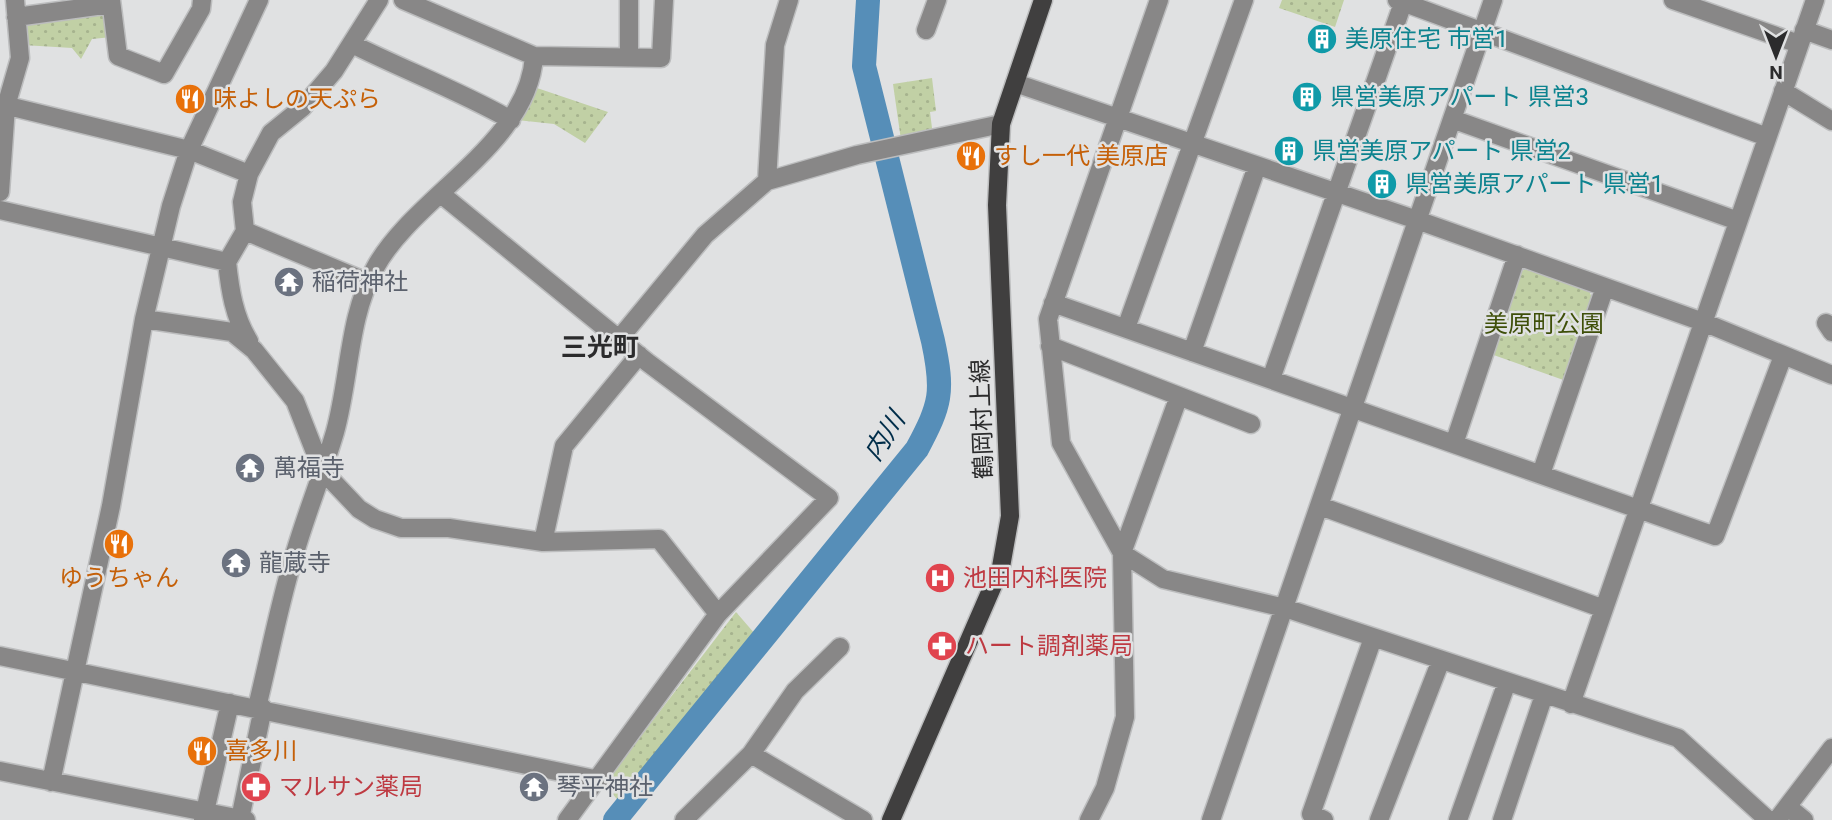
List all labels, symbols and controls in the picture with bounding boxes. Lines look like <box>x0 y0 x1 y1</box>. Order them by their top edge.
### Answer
north arrow <box>1741 21 1811 91</box>
building icon: 美原住宅 市営1 <box>1305 22 1339 56</box>
place label: 美原住宅 市営1 <box>1345 25 1508 53</box>
text: N <box>1769 61 1783 84</box>
building icon: 県営美原アパート 県営3 <box>1290 80 1324 114</box>
restaurant icon: 味よしの天ぷら <box>173 82 207 116</box>
place label: 県営美原アパート 県営3 <box>1330 83 1589 111</box>
place label: 味よしの天ぷら <box>213 85 381 113</box>
building icon: 県営美原アパート 県営2 <box>1272 134 1306 168</box>
place label: 県営美原アパート 県営2 <box>1312 137 1571 165</box>
restaurant icon: すし一代 美原店 <box>954 139 988 173</box>
place label: すし一代 美原店 <box>994 142 1168 170</box>
building icon: 県営美原アパート 県営1 <box>1365 167 1399 201</box>
place label: 県営美原アパート 県営1 <box>1405 170 1664 198</box>
temple icon: 稲荷神社 <box>272 265 306 299</box>
place label: 稲荷神社 <box>312 268 408 296</box>
park label: 美原町公園 <box>1484 310 1604 338</box>
district label: 三光町 <box>561 332 639 362</box>
street label: 鶴岡村上線 <box>966 359 998 479</box>
water label: 内川 <box>857 404 912 466</box>
temple icon: 萬福寺 <box>233 451 267 485</box>
place label: 萬福寺 <box>273 454 345 482</box>
restaurant icon: ゆうちゃん <box>102 527 136 561</box>
temple icon: 龍蔵寺 <box>219 546 253 580</box>
place label: 龍蔵寺 <box>259 549 331 577</box>
hospital icon: 池田内科医院 <box>923 561 957 595</box>
place label: ゆうちゃん <box>59 564 179 592</box>
place label: 池田内科医院 <box>963 564 1107 592</box>
pharmacy icon: ハート調剤薬局 <box>925 629 959 663</box>
place label: ハート調剤薬局 <box>965 632 1133 660</box>
restaurant icon: 喜多川 <box>185 734 219 768</box>
place label: 喜多川 <box>225 737 297 765</box>
pharmacy icon: マルサン薬局 <box>239 770 273 804</box>
temple icon: 琴平神社 <box>517 770 551 804</box>
place label: マルサン薬局 <box>279 773 423 801</box>
place label: 琴平神社 <box>557 773 653 801</box>

